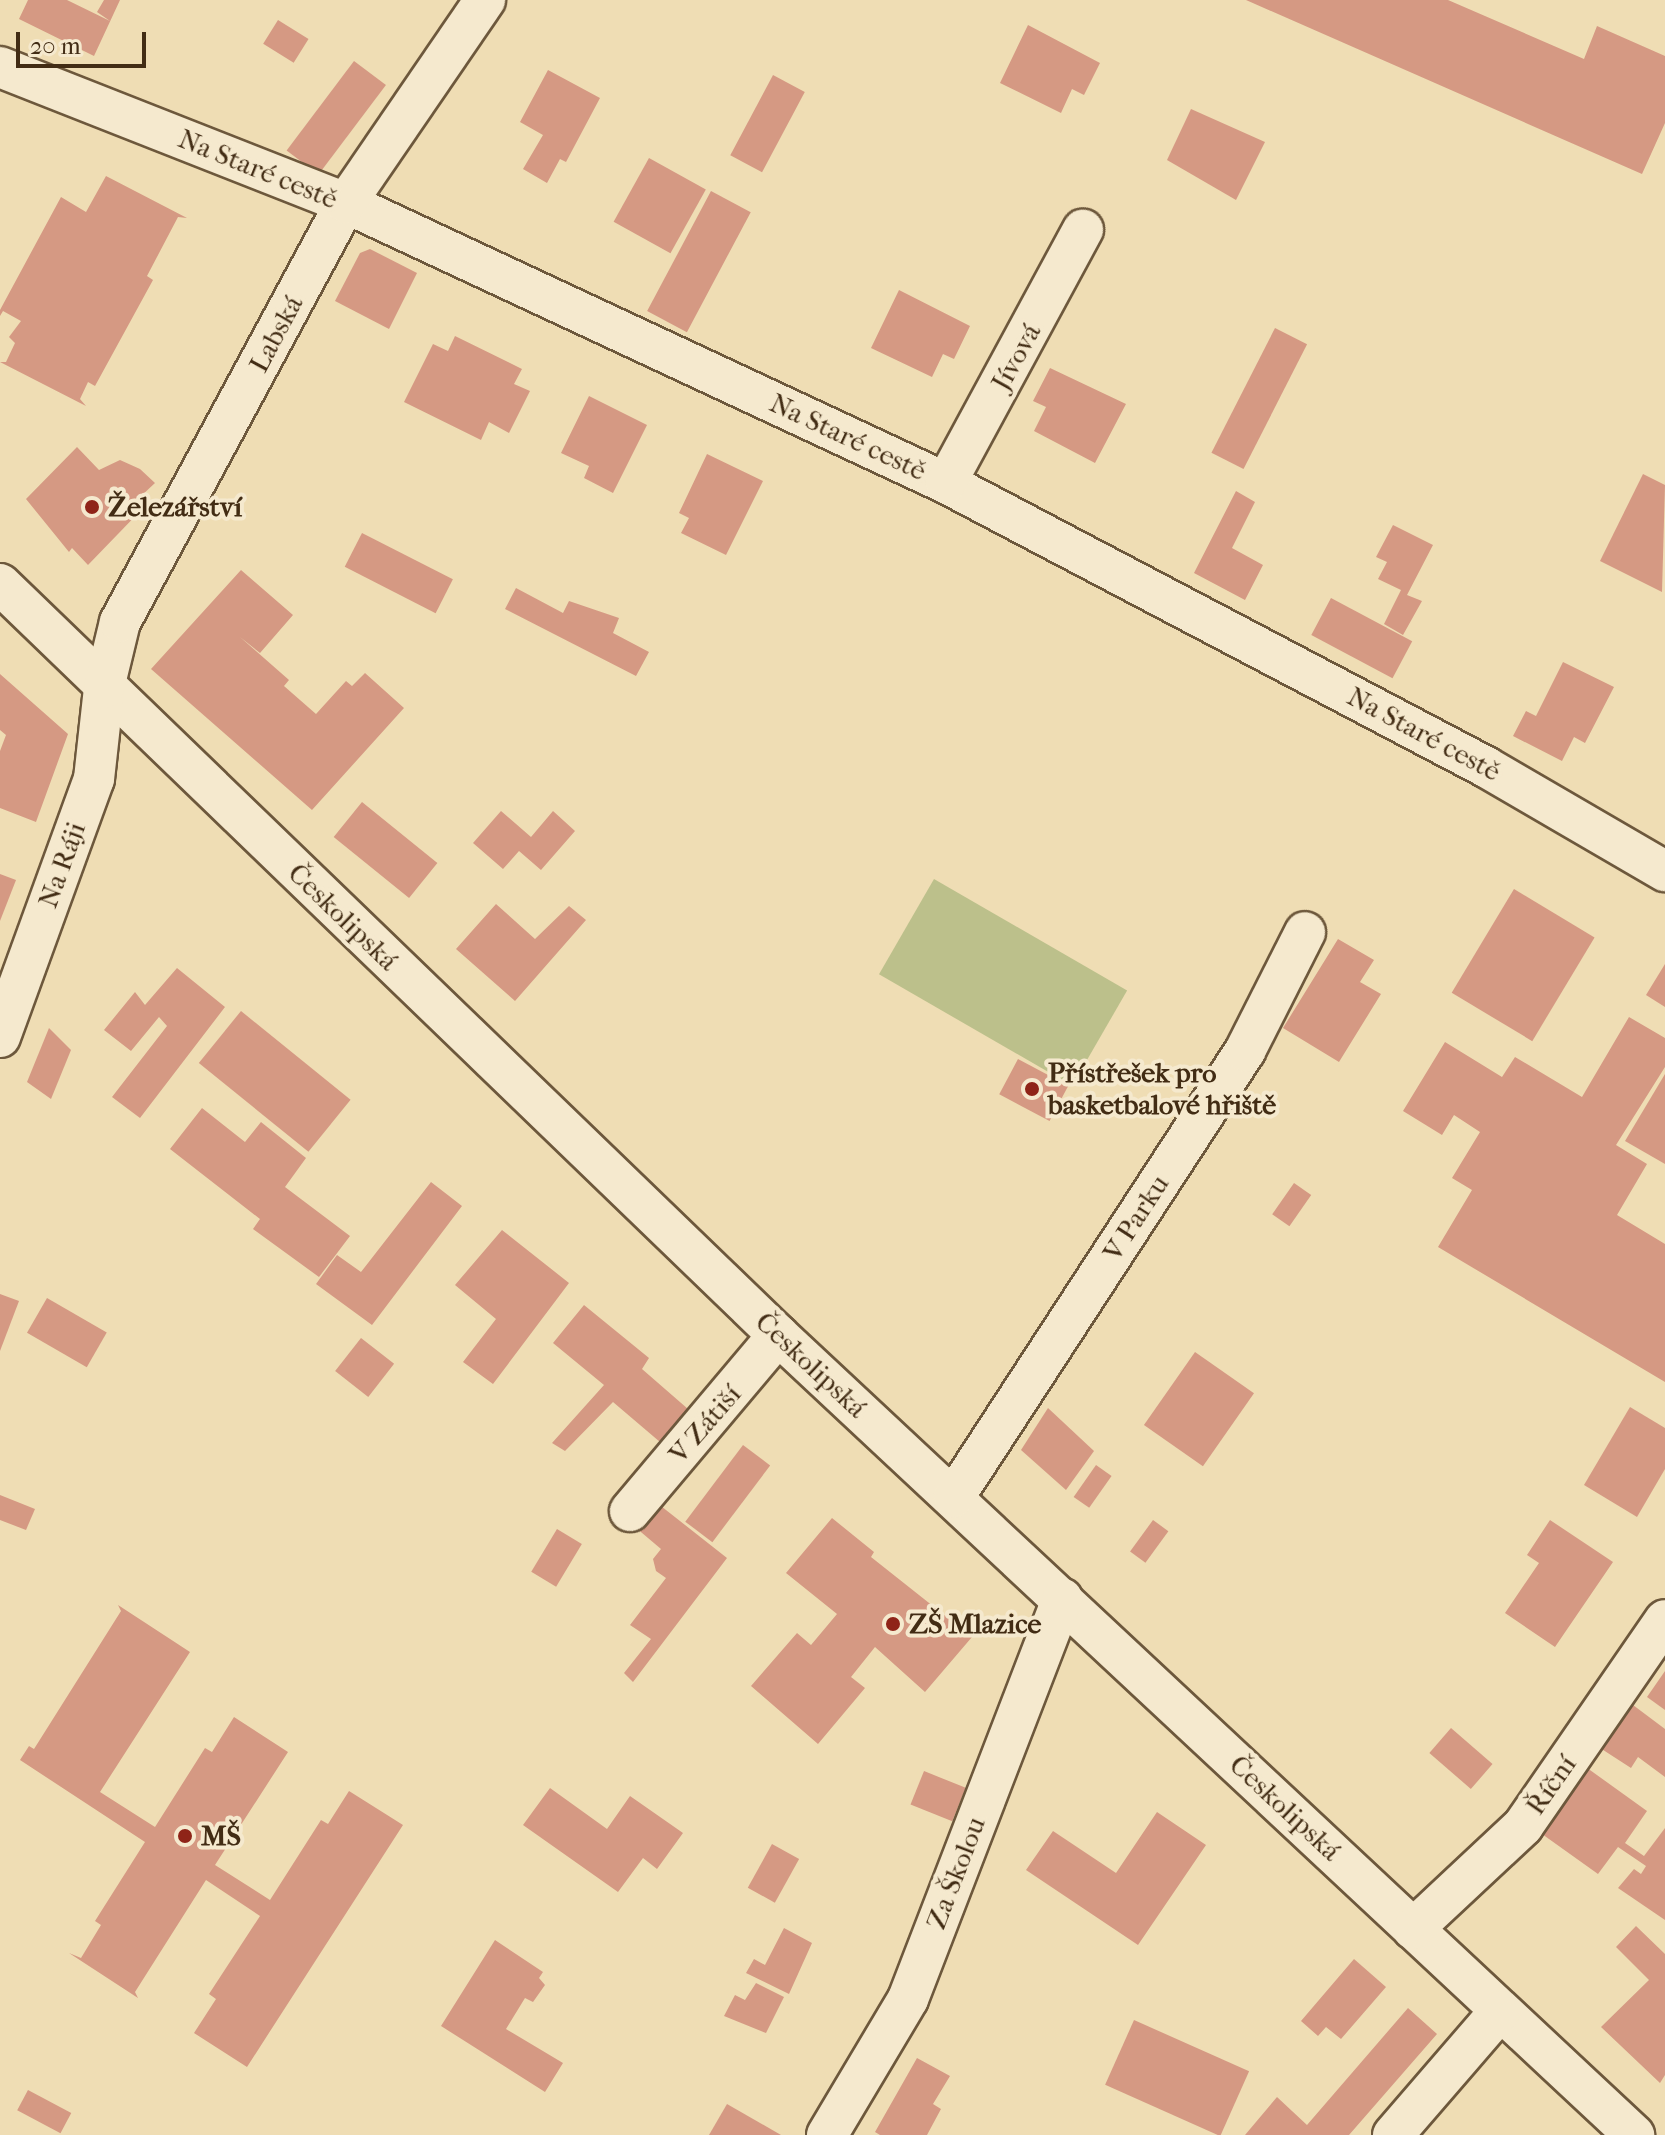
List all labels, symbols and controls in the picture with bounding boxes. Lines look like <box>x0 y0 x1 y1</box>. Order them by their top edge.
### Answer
scale bar <box>20 16 150 66</box>
text: 20 m <box>30 32 81 60</box>
street label: Na Staré cestě <box>173 122 343 216</box>
street label: Labská <box>242 290 310 378</box>
street label: Jívová <box>984 318 1048 396</box>
street label: Na Staré cestě <box>764 386 932 488</box>
place label: Železářství <box>108 490 242 524</box>
marker: Železářství <box>83 498 101 516</box>
street label: Na Staré cestě <box>1342 680 1506 788</box>
street label: Na Ráji <box>31 818 93 912</box>
street label: Českolipská <box>281 856 405 978</box>
place label: Přístřešek pro basketbalové hřiště <box>1048 1056 1276 1122</box>
marker: Přístřešek pro basketbalové hřiště <box>1023 1080 1041 1098</box>
street label: V Parku <box>1096 1169 1176 1267</box>
street label: Českolipská <box>748 1305 874 1425</box>
street label: V Zátiší <box>662 1378 748 1470</box>
place label: ZŠ Mlazice <box>909 1607 1041 1641</box>
marker: ZŠ Mlazice <box>884 1615 902 1633</box>
street label: Českolipská <box>1222 1748 1348 1868</box>
street label: Říční <box>1519 1749 1583 1821</box>
street label: Za Školou <box>919 1812 993 1934</box>
place label: MŠ <box>201 1819 241 1853</box>
marker: MŠ <box>176 1827 194 1845</box>

